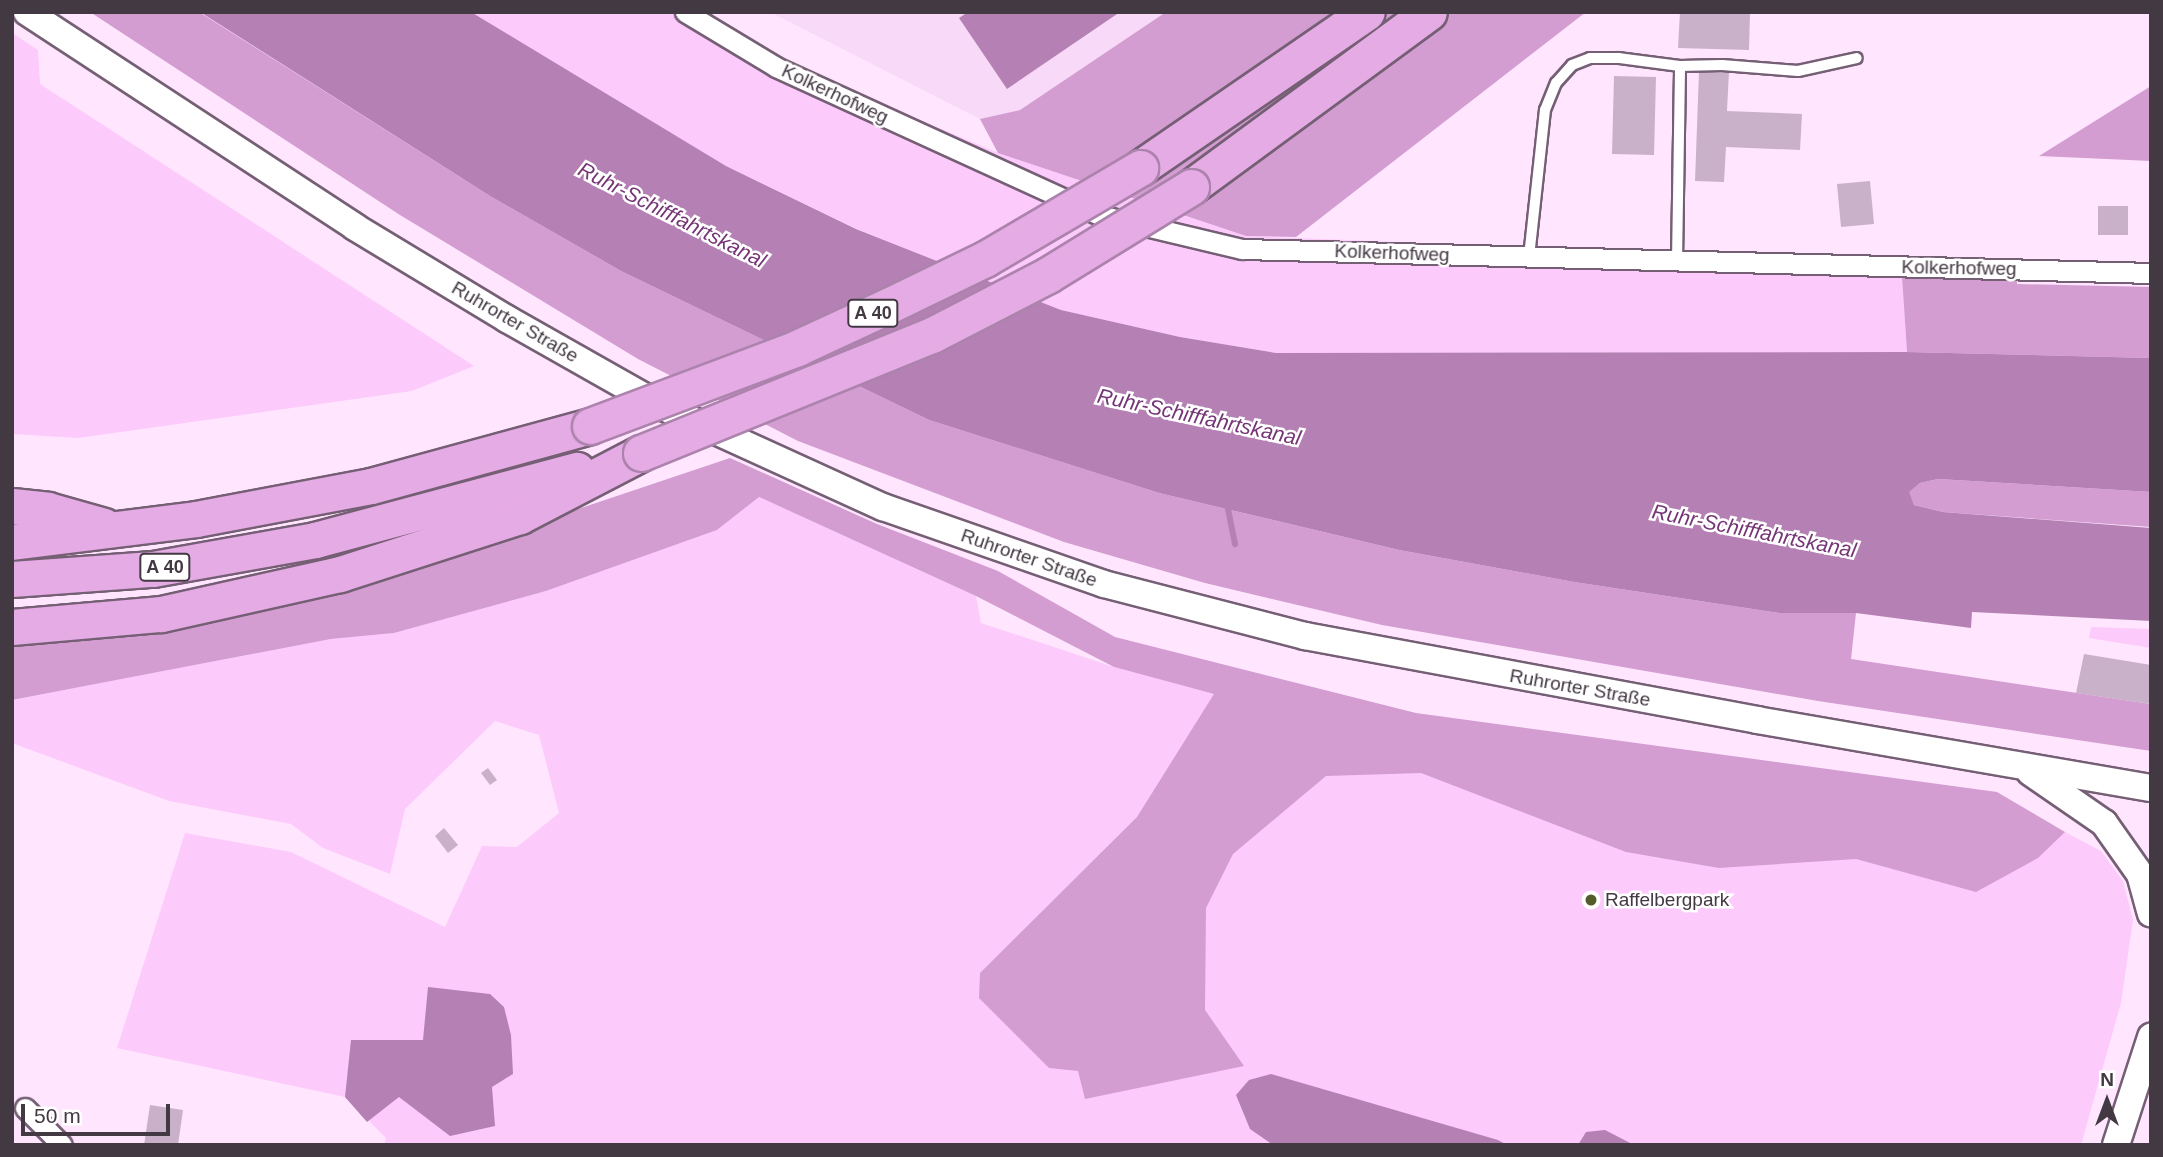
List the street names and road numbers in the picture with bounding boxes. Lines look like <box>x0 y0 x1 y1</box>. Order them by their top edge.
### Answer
street label: Kolkerhofweg <box>778 59 892 129</box>
street label: Kolkerhofweg <box>1334 240 1450 266</box>
street label: Kolkerhofweg <box>1901 256 2017 280</box>
street label: Ruhrorter Straße <box>448 276 582 368</box>
road number: A 40 <box>847 298 899 328</box>
street label: Ruhrorter Straße <box>958 524 1100 592</box>
road number: A 40 <box>139 552 191 582</box>
street label: Ruhrorter Straße <box>1508 664 1652 712</box>

